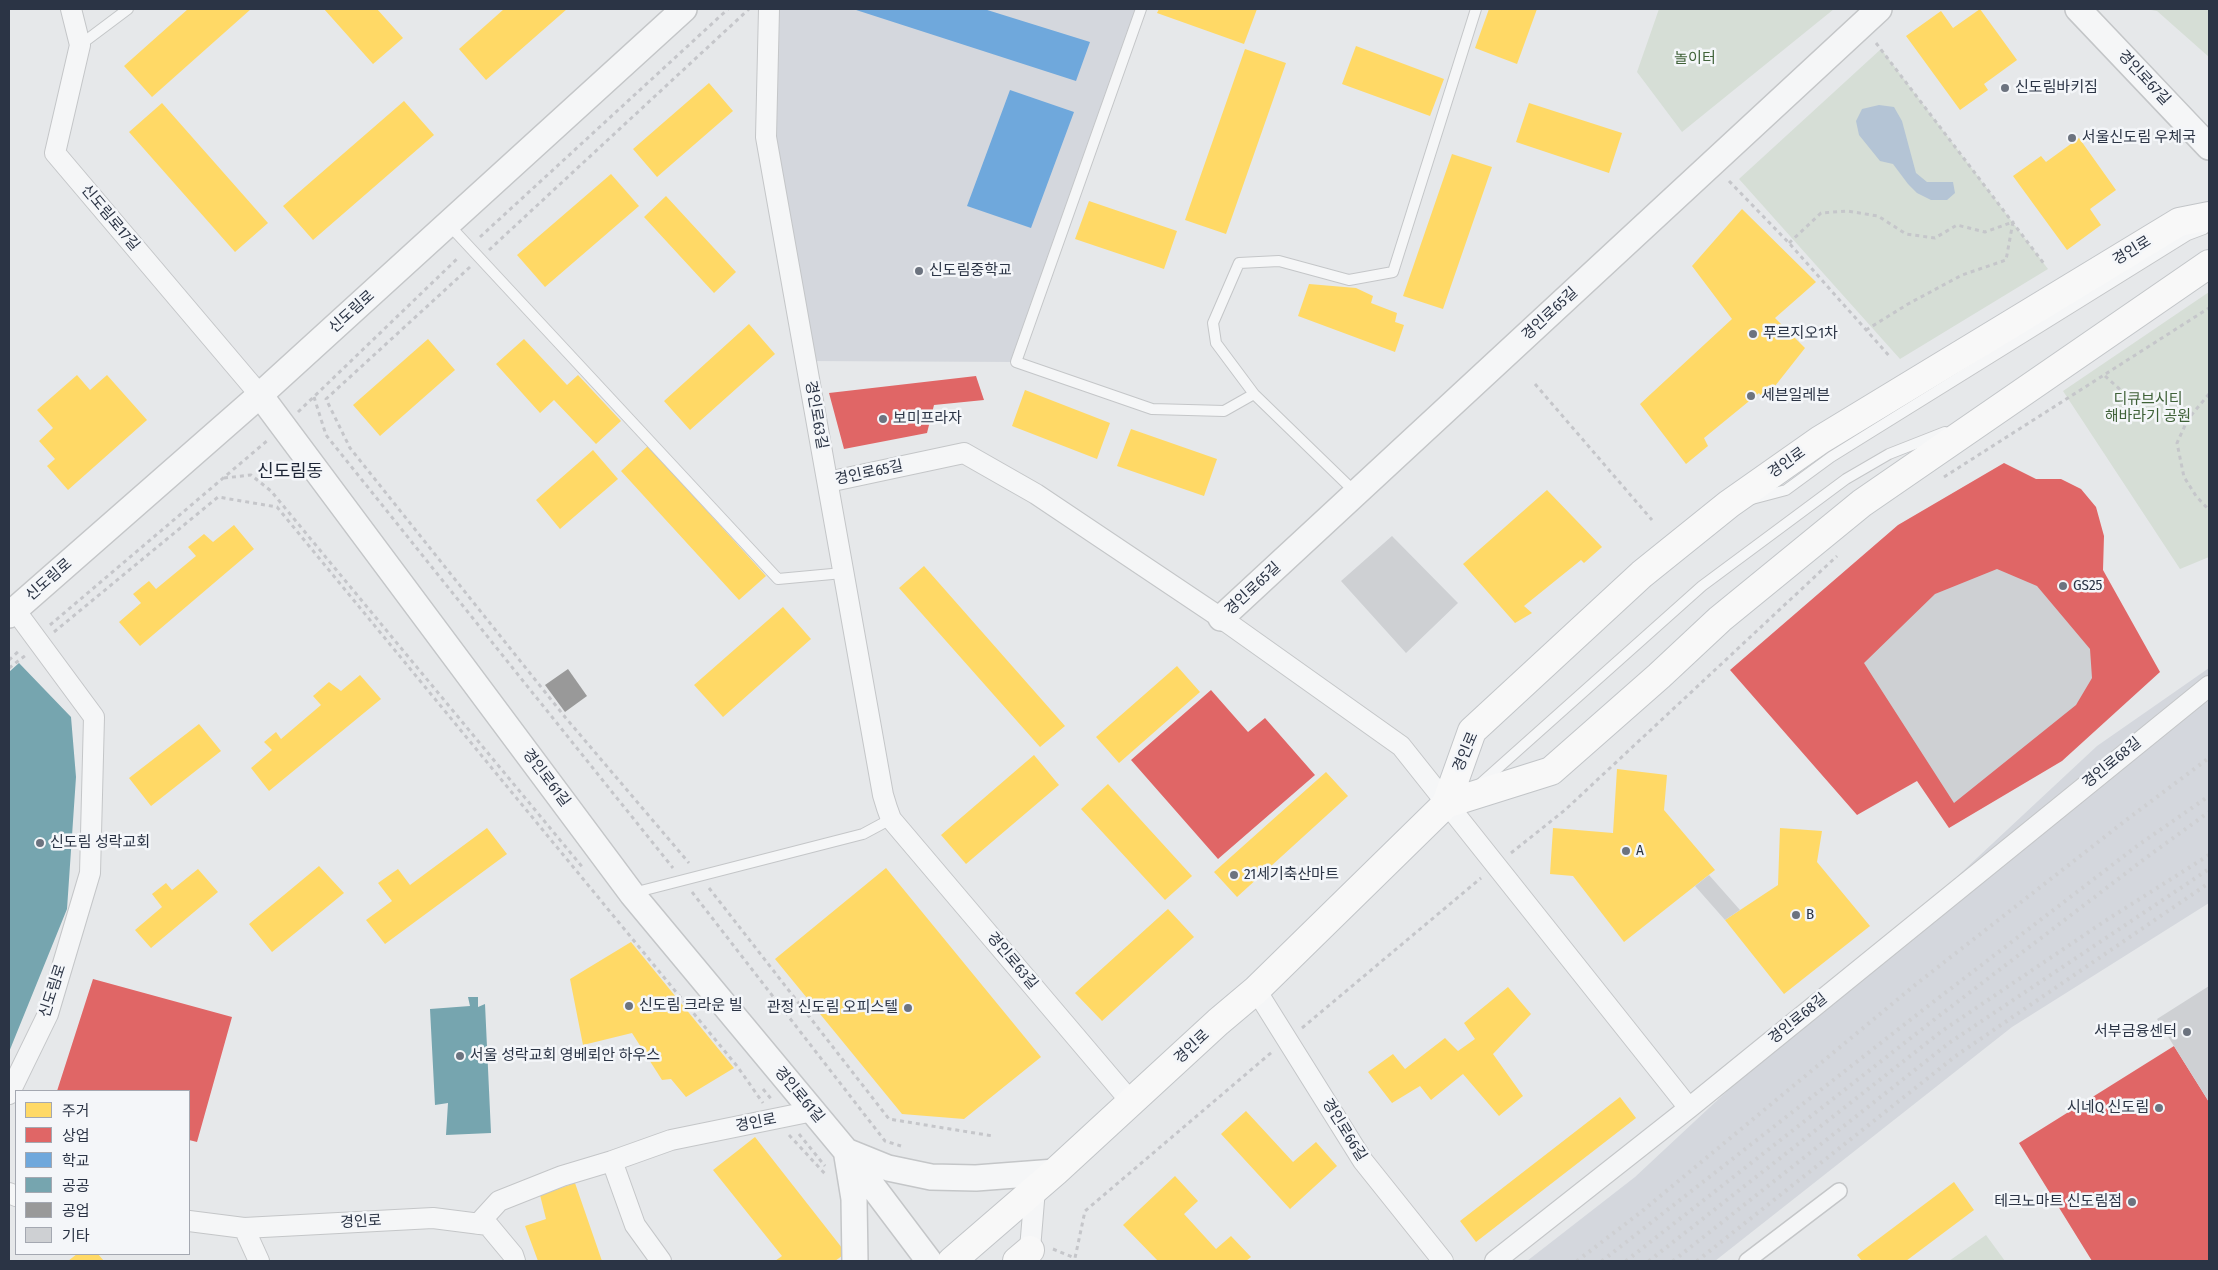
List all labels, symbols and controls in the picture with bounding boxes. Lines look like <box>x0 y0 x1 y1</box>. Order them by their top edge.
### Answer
street label: 경인로67길 <box>2114 47 2174 109</box>
park label: 놀이터 <box>1674 50 1716 68</box>
place label: 신도림바키짐 <box>2015 79 2098 97</box>
marker: 신도림바키짐 <box>1999 82 2011 94</box>
place label: 서울신도림 우체국 <box>2082 129 2196 147</box>
marker: 서울신도림 우체국 <box>2066 132 2078 144</box>
street label: 신도림로17길 <box>77 181 143 255</box>
street label: 경인로 <box>2110 233 2154 269</box>
place label: 신도림중학교 <box>929 262 1012 280</box>
marker: 신도림중학교 <box>913 265 925 277</box>
street label: 경인로65길 <box>1518 284 1582 344</box>
street label: 신도림로 <box>325 287 379 337</box>
place label: 푸르지오1차 <box>1763 325 1838 343</box>
marker: 푸르지오1차 <box>1747 328 1759 340</box>
street label: 경인로63길 <box>801 379 831 451</box>
place label: 세븐일레븐 <box>1761 387 1830 405</box>
marker: 세븐일레븐 <box>1745 390 1757 402</box>
park label: 디큐브시티 해바라기 공원 <box>2105 391 2191 426</box>
place label: 보미프라자 <box>893 410 962 428</box>
marker: 보미프라자 <box>877 413 889 425</box>
street label: 경인로 <box>1765 444 1809 482</box>
street label: 경인로65길 <box>833 457 905 489</box>
district label: 신도림동 <box>257 461 323 483</box>
street label: 신도림로 <box>22 555 76 605</box>
street label: 경인로65길 <box>1221 559 1285 619</box>
place label: GS25 <box>2073 577 2102 595</box>
marker: GS25 <box>2057 580 2069 592</box>
street label: 경인로 <box>1450 729 1482 775</box>
street label: 경인로68길 <box>2079 734 2145 792</box>
street label: 경인로61길 <box>518 746 574 810</box>
place label: 신도림 성락교회 <box>50 834 150 852</box>
marker: 신도림 성락교회 <box>34 837 46 849</box>
place label: A <box>1636 842 1644 860</box>
marker: A <box>1620 845 1632 857</box>
place label: 21세기축산마트 <box>1244 866 1339 884</box>
marker: 21세기축산마트 <box>1228 869 1240 881</box>
place label: B <box>1806 906 1814 924</box>
marker: B <box>1790 909 1802 921</box>
street label: 경인로63길 <box>983 929 1041 993</box>
street label: 신도림로 <box>36 962 70 1020</box>
street label: 경인로68길 <box>1765 990 1831 1048</box>
place label: 신도림 크라운 빌 <box>639 997 743 1015</box>
place label: 관정 신도림 오피스텔 <box>767 999 898 1017</box>
marker: 신도림 크라운 빌 <box>623 1000 635 1012</box>
marker: 관정 신도림 오피스텔 <box>902 1002 914 1014</box>
place label: 서부금융센터 <box>2094 1023 2177 1041</box>
street label: 경인로 <box>1171 1026 1213 1068</box>
marker: 서부금융센터 <box>2181 1026 2193 1038</box>
place label: 서울 성락교회 영베뢰안 하우스 <box>470 1047 660 1065</box>
marker: 서울 성락교회 영베뢰안 하우스 <box>454 1050 466 1062</box>
street label: 경인로61길 <box>770 1063 828 1127</box>
legend <box>15 1090 190 1255</box>
street label: 경인로66길 <box>1318 1096 1370 1164</box>
place label: 시네Q 신도림 <box>2067 1099 2149 1117</box>
text: 주거 <box>62 1102 90 1120</box>
marker: 시네Q 신도림 <box>2153 1102 2165 1114</box>
street label: 경인로 <box>734 1110 778 1136</box>
text: 상업 <box>62 1127 90 1145</box>
text: 학교 <box>62 1152 90 1170</box>
text: 공공 <box>62 1177 90 1195</box>
place label: 테크노마트 신도림점 <box>1994 1193 2122 1211</box>
marker: 테크노마트 신도림점 <box>2126 1196 2138 1208</box>
text: 공업 <box>62 1202 90 1220</box>
street label: 경인로 <box>340 1212 382 1232</box>
text: 기타 <box>62 1227 90 1245</box>

